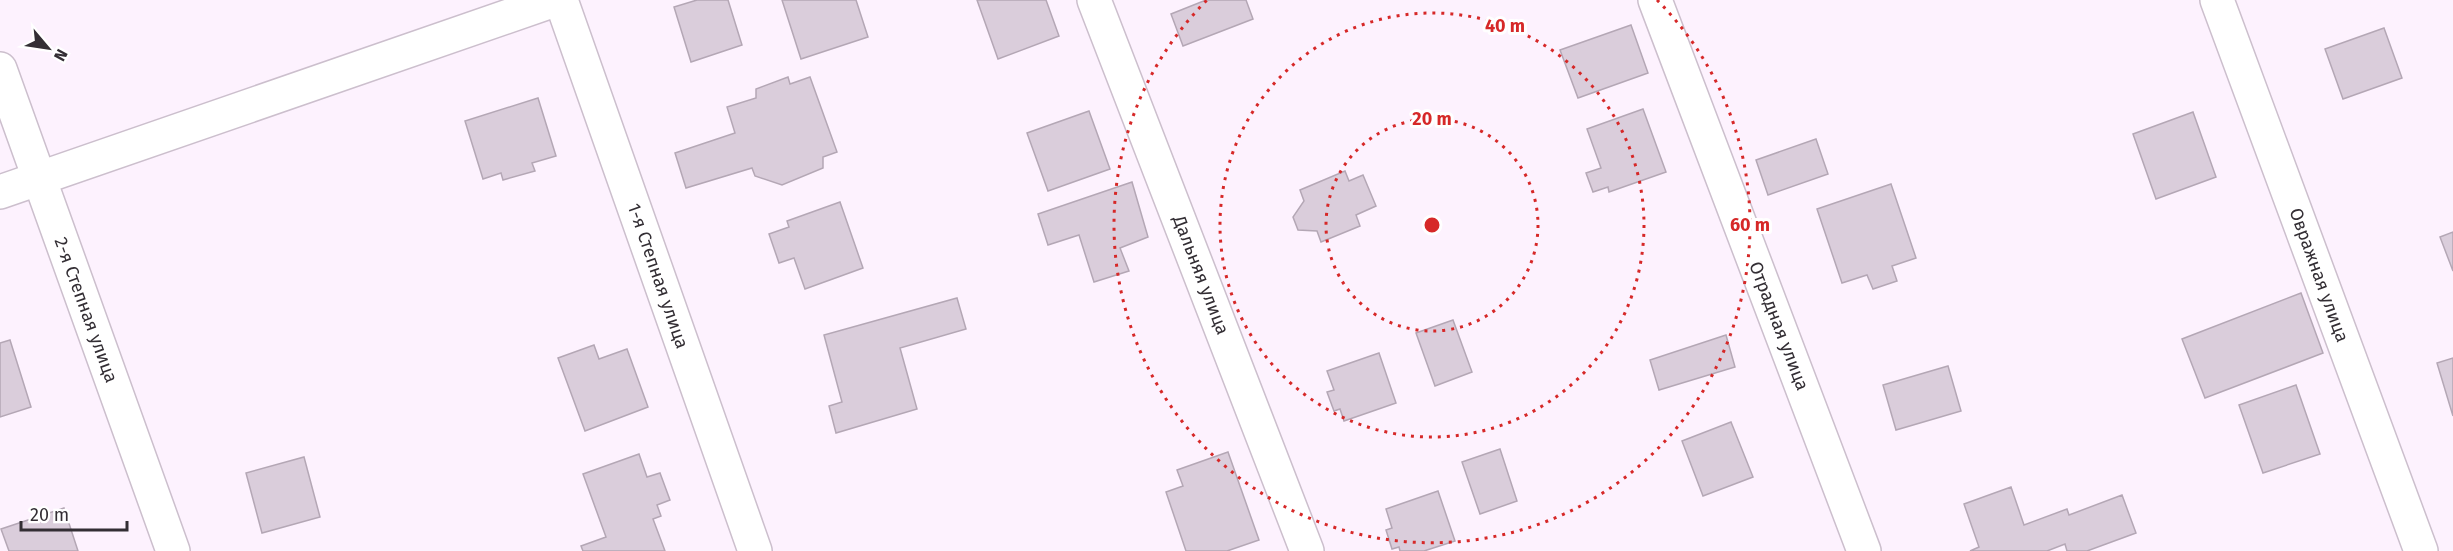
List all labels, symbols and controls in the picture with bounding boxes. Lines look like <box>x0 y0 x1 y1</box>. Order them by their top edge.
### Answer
text: 40 m <box>1485 15 1525 37</box>
north arrow <box>18 18 78 78</box>
text: N <box>50 46 72 64</box>
text: 20 m <box>1412 108 1452 130</box>
street label: 1-я Степная улица <box>623 201 693 351</box>
street label: Овражная улица <box>2285 205 2353 345</box>
street label: Дальняя улица <box>1168 211 1234 338</box>
text: 60 m <box>1730 214 1770 236</box>
centre of rings <box>1422 215 1442 235</box>
street label: 2-я Степная улица <box>49 234 123 386</box>
street label: Отрадная улица <box>1744 258 1814 394</box>
scale bar <box>21 494 128 532</box>
text: 20 m <box>30 504 69 526</box>

